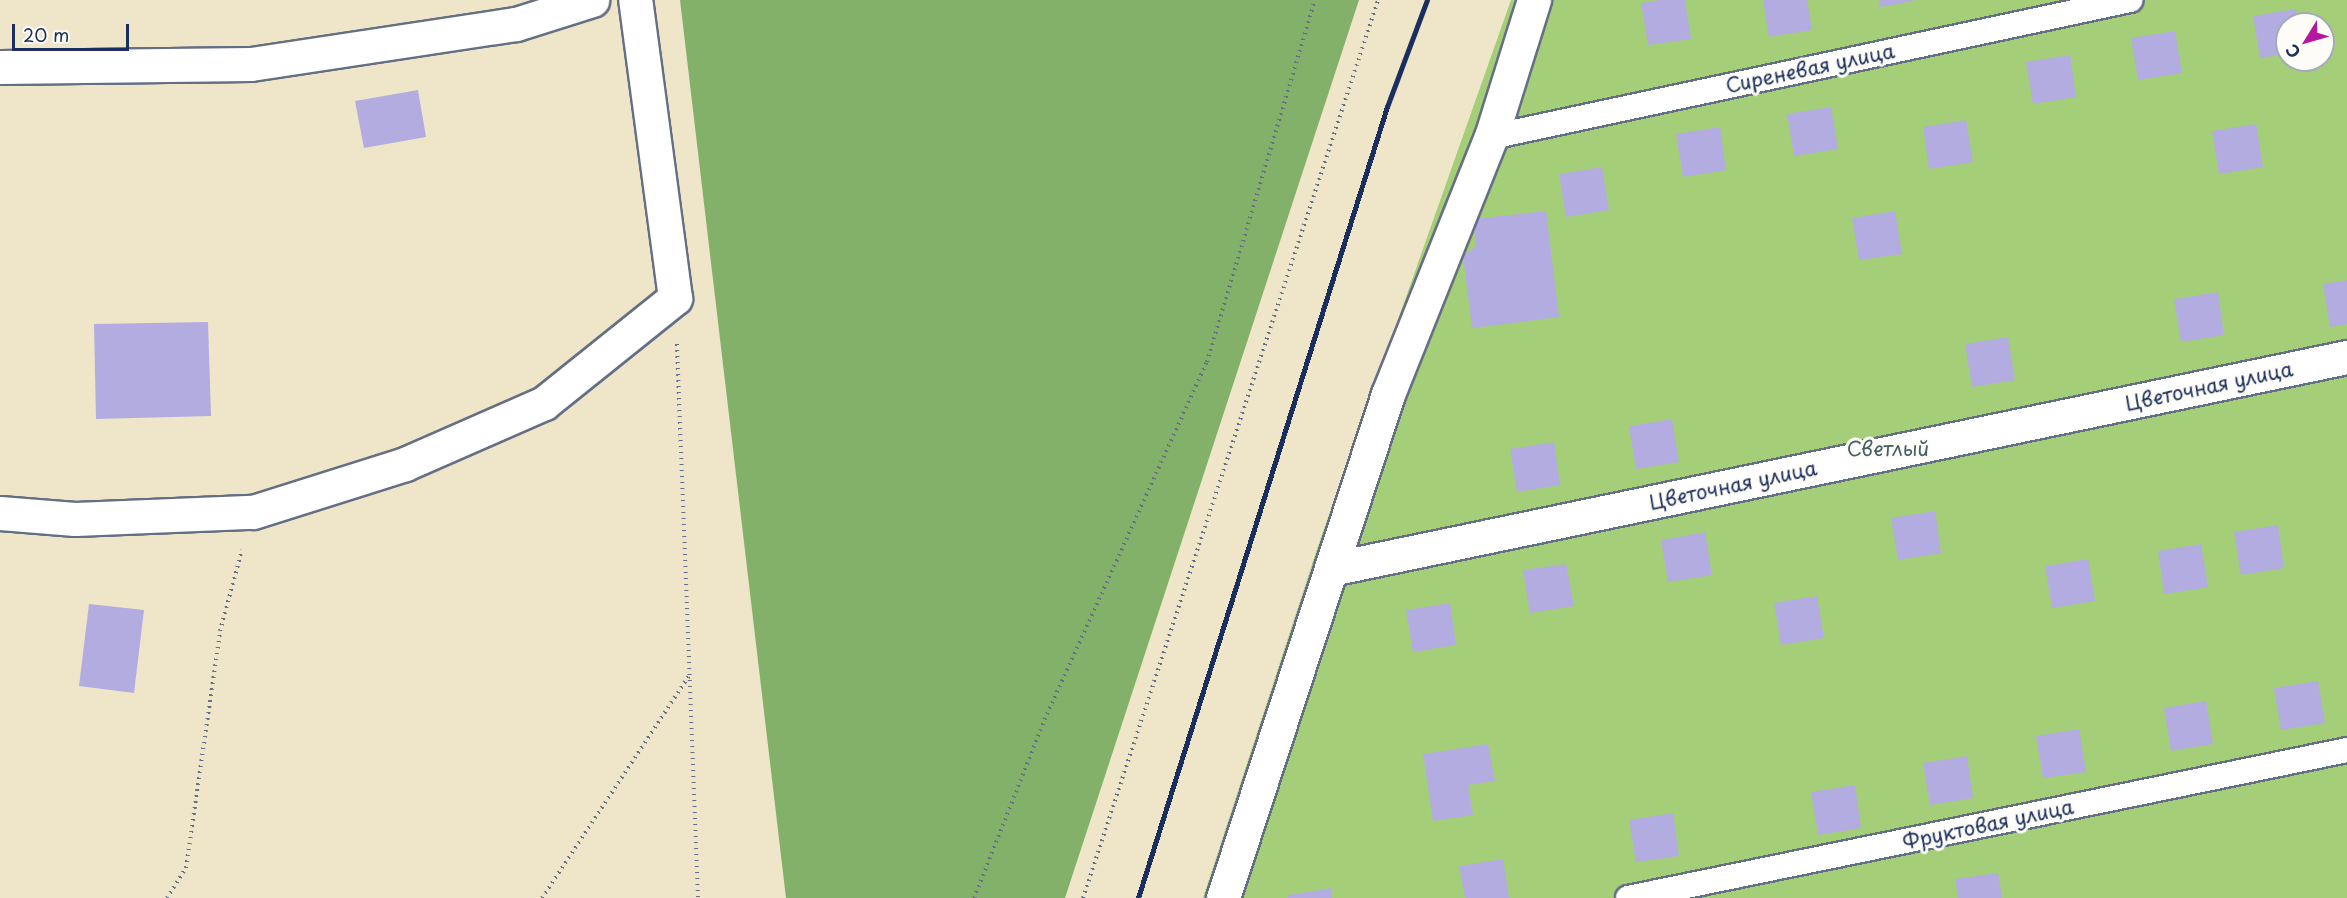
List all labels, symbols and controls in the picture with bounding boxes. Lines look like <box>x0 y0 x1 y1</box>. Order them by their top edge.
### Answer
scale bar <box>15 12 132 50</box>
north arrow <box>2275 12 2335 72</box>
text: 20 m <box>23 21 69 48</box>
street label: Сиреневая улица <box>1723 38 1897 98</box>
text: С <box>2279 40 2305 64</box>
street label: Цветочная улица <box>2122 356 2296 416</box>
park label: Светлый <box>1847 436 1929 460</box>
street label: Цветочная улица <box>1646 455 1820 515</box>
street label: Фруктовая улица <box>1900 794 2076 854</box>

